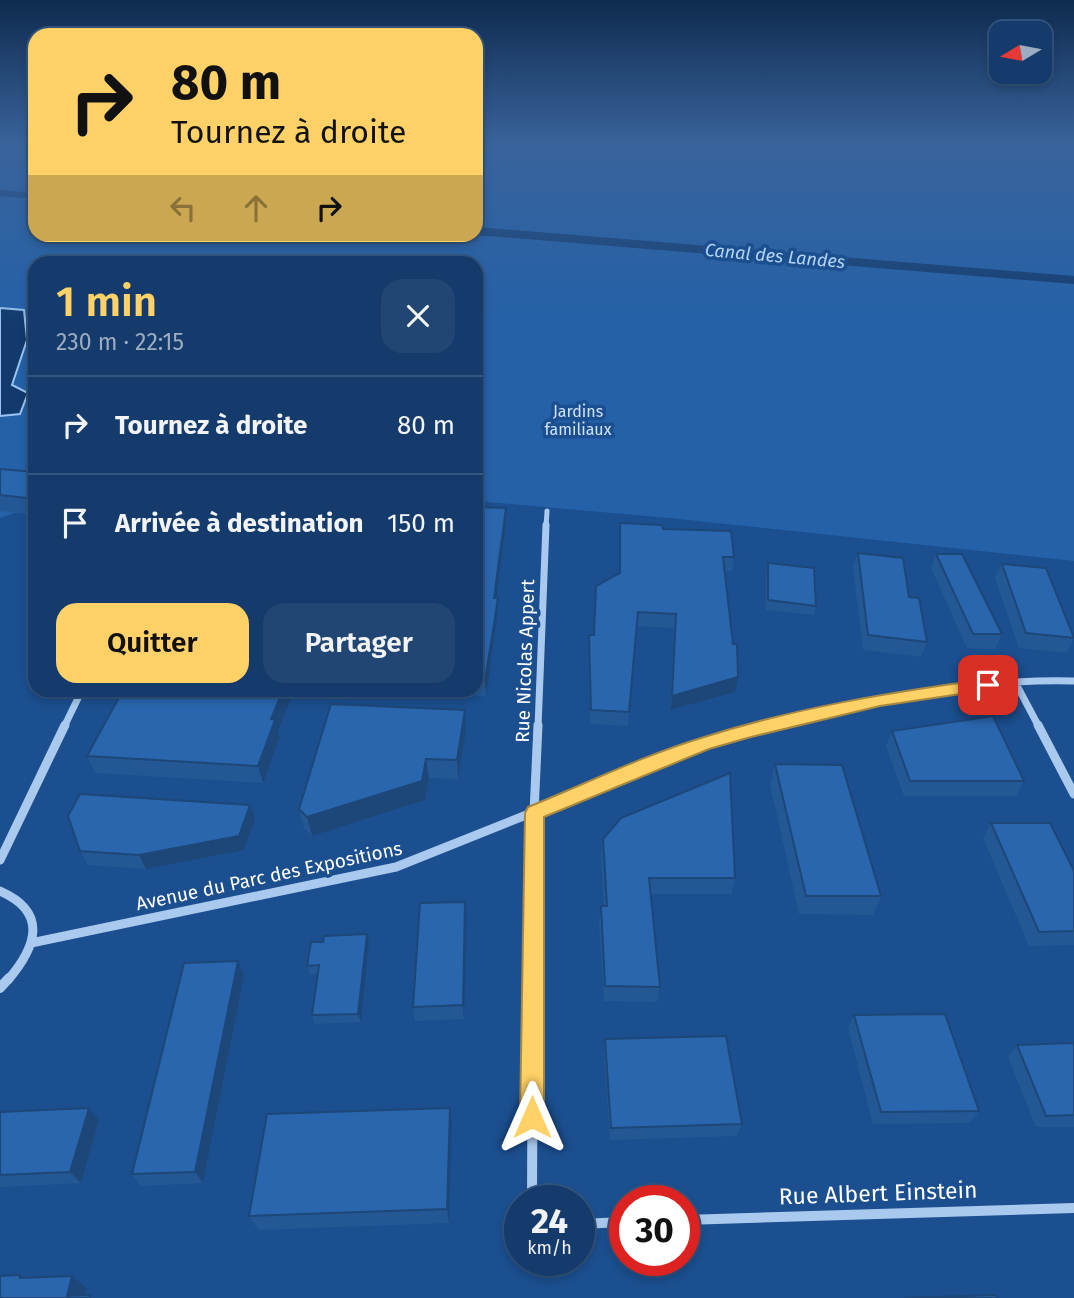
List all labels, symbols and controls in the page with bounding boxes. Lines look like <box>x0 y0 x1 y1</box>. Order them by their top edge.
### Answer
north arrow <box>989 21 1052 84</box>
map controls <box>989 21 1052 84</box>
text: 80 m <box>171 53 281 112</box>
icon: right <box>56 56 147 147</box>
text: Tournez à droite <box>171 113 407 151</box>
icon: left <box>164 189 202 227</box>
icon: ahead <box>237 189 275 227</box>
icon: right <box>310 189 348 227</box>
water label: Canal des Landes <box>704 239 846 273</box>
text: 1 min <box>56 277 157 327</box>
button: close <box>381 279 455 353</box>
text: 230 m · 22:15 <box>56 328 184 356</box>
park label: Jardins familiaux <box>545 402 612 439</box>
icon: right <box>56 406 94 444</box>
text: Tournez à droite <box>115 410 307 441</box>
text: 80 m <box>397 410 455 441</box>
icon: arrive <box>56 504 94 542</box>
text: Arrivée à destination <box>115 508 364 539</box>
text: 150 m <box>387 508 455 539</box>
street label: Rue Nicolas Appert <box>511 579 539 743</box>
button: Quitter <box>56 603 249 683</box>
button: Partager <box>263 603 455 683</box>
pin <box>958 655 1018 715</box>
icon: arrive <box>969 666 1007 704</box>
street label: Avenue du Parc des Expositions <box>134 836 404 915</box>
position arrow <box>495 1080 569 1154</box>
street label: Rue Albert Einstein <box>778 1176 978 1210</box>
speed limit sign: 30 <box>609 1185 700 1276</box>
text: 24 <box>531 1200 568 1242</box>
text: km/h <box>527 1237 572 1259</box>

